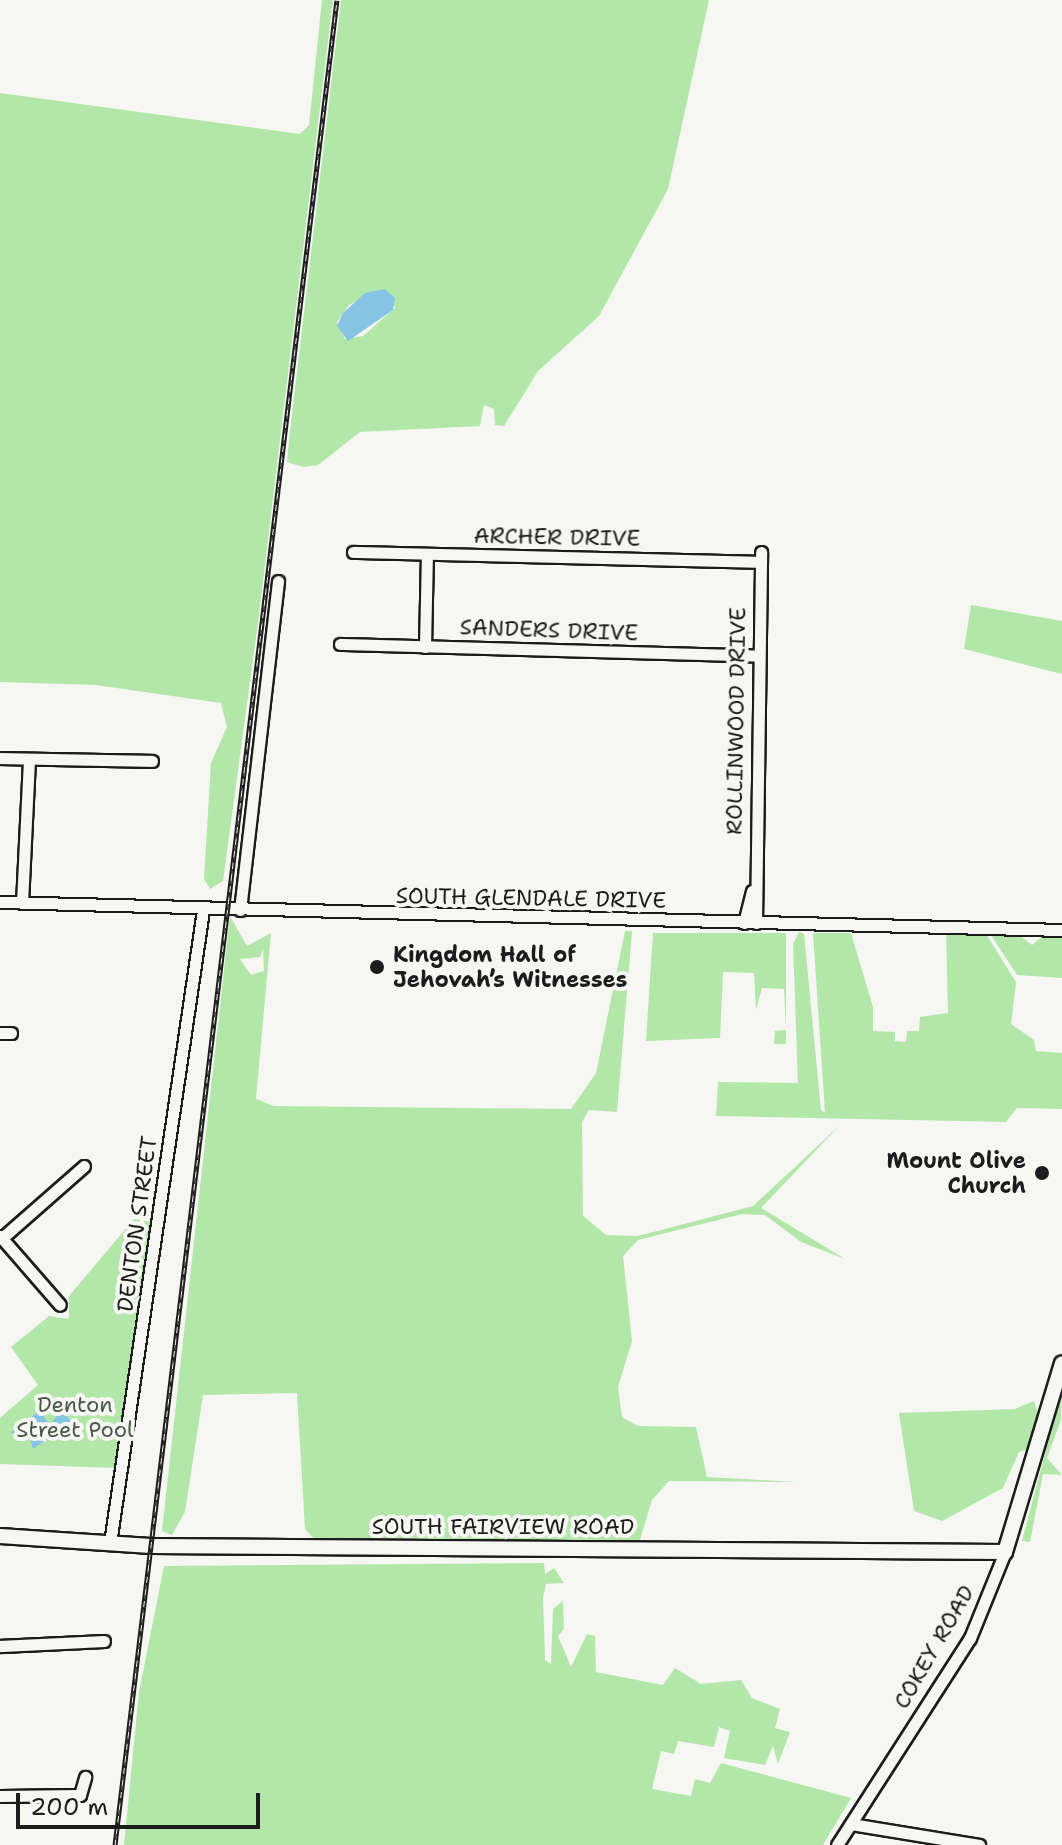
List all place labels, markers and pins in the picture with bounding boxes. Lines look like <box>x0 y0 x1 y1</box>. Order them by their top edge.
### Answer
place label: Kingdom Hall of Jehovah’s Witnesses <box>393 941 627 992</box>
marker: Kingdom Hall of Jehovah’s Witnesses <box>368 958 386 976</box>
place label: Mount Olive Church <box>886 1147 1026 1198</box>
marker: Mount Olive Church <box>1033 1164 1051 1182</box>

